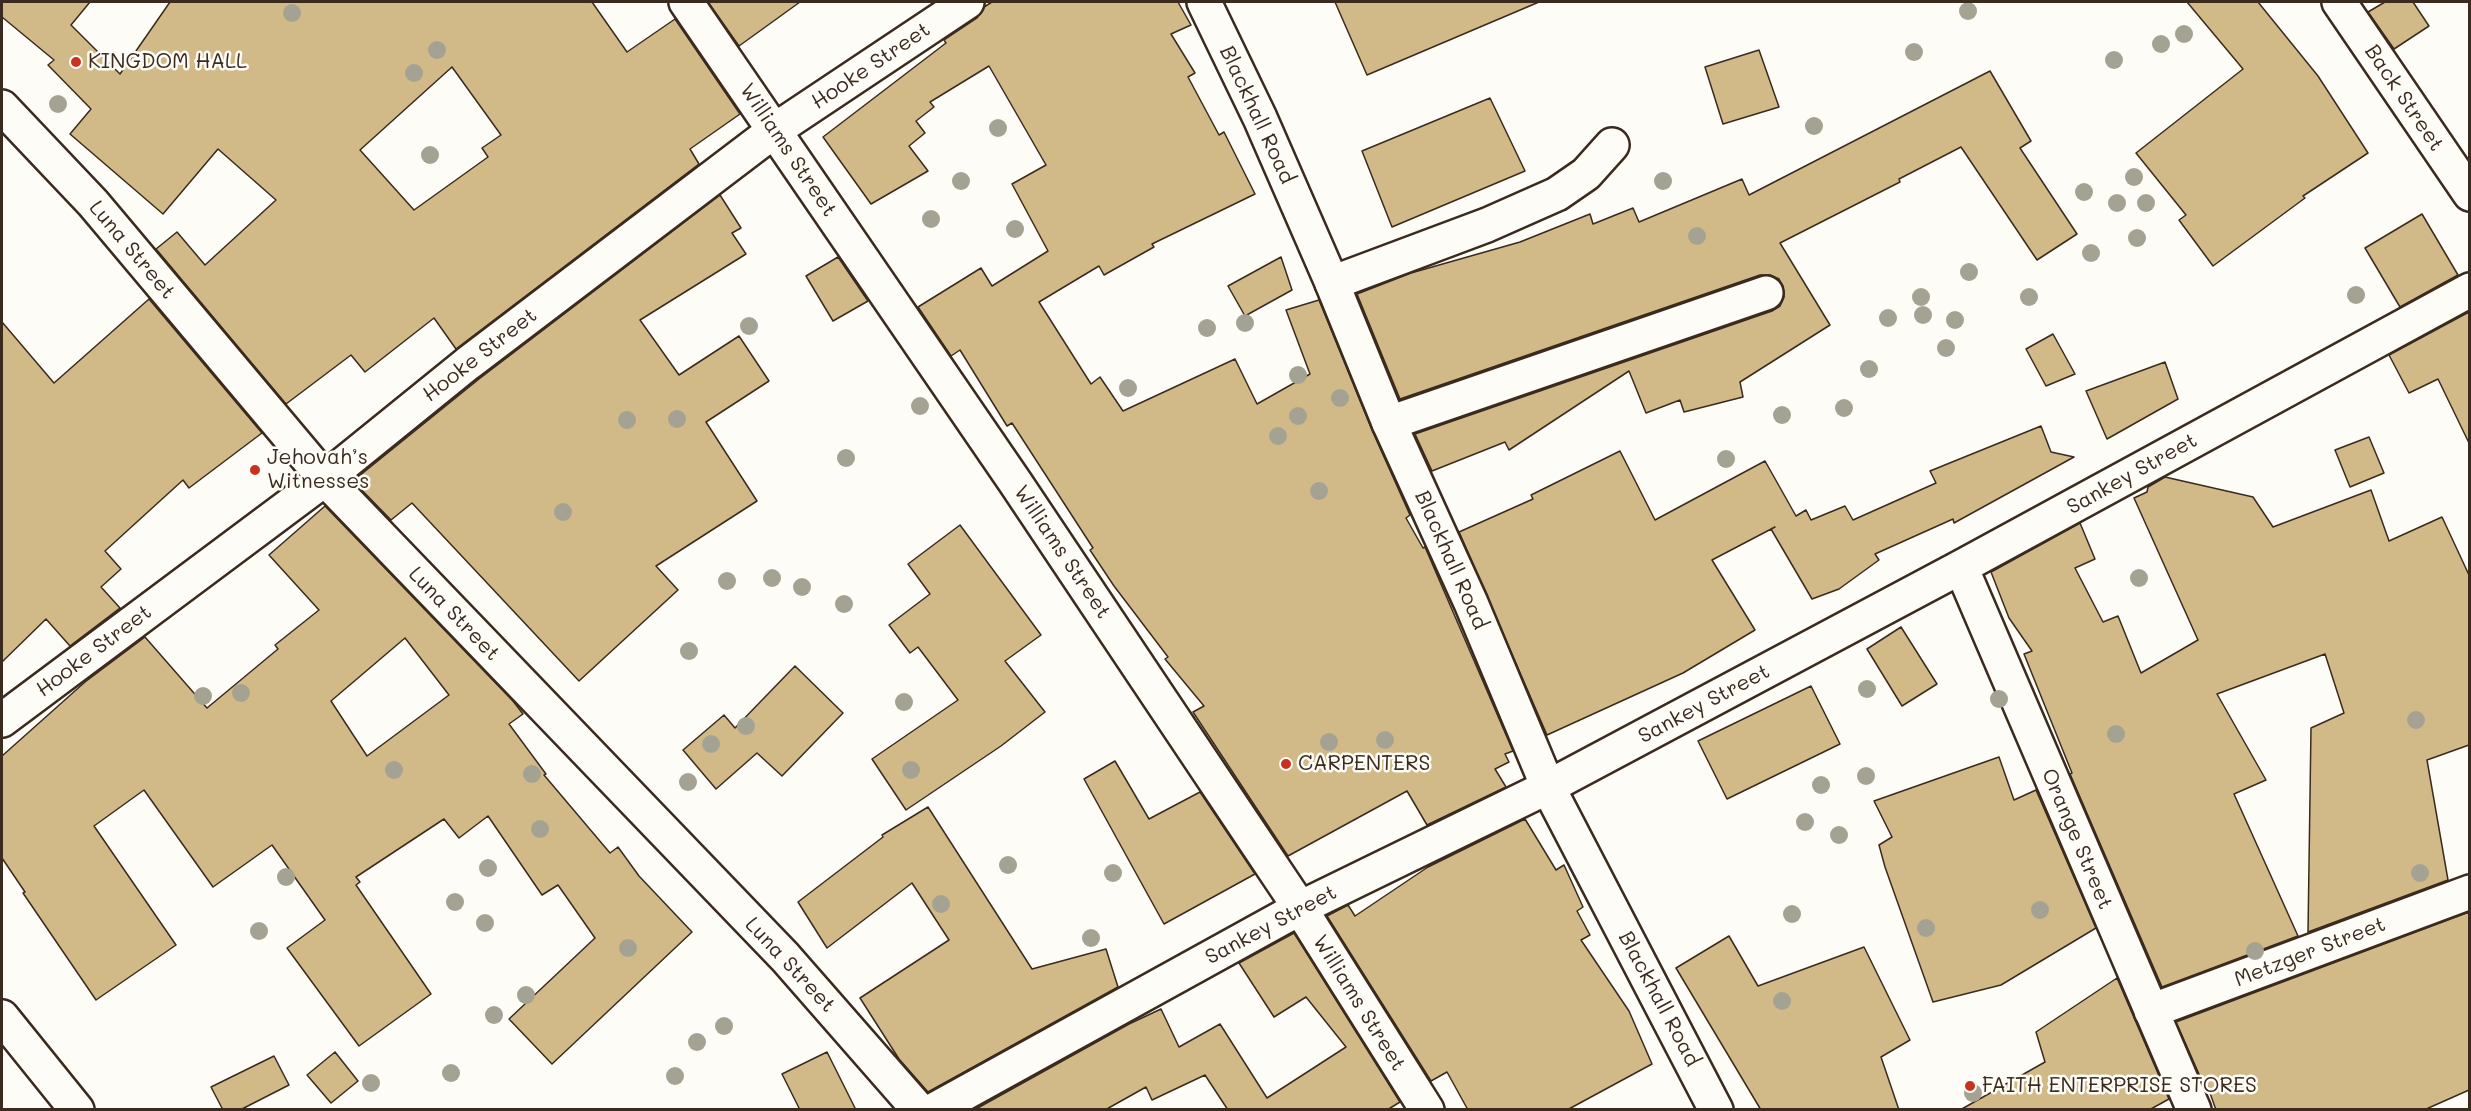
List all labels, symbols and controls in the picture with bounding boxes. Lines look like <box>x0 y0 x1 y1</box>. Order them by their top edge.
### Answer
street label: Hooke Street <box>807 17 935 115</box>
street label: Back Street <box>2359 40 2449 156</box>
street label: Blackhall Road <box>1214 42 1300 188</box>
place label: KINGDOM HALL <box>88 49 247 75</box>
marker: KINGDOM HALL <box>69 55 83 69</box>
street label: Williams Street <box>734 79 842 221</box>
street label: Luna Street <box>84 196 180 304</box>
street label: Hooke Street <box>418 303 542 407</box>
street label: Sankey Street <box>2062 428 2202 520</box>
place label: Jehovah’s Witnesses <box>267 445 369 495</box>
marker: Jehovah’s Witnesses <box>248 463 262 477</box>
street label: Williams Street <box>1008 481 1116 623</box>
street label: Blackhall Road <box>1409 487 1493 633</box>
street label: Luna Street <box>403 562 505 666</box>
street label: Hooke Street <box>31 600 157 702</box>
street label: Sankey Street <box>1634 659 1774 749</box>
place label: CARPENTERS <box>1298 751 1430 777</box>
marker: CARPENTERS <box>1279 757 1293 771</box>
street label: Orange Street <box>2036 765 2118 913</box>
street label: Sankey Street <box>1201 880 1341 970</box>
street label: Luna Street <box>740 912 840 1018</box>
street label: Metzger Street <box>2231 912 2389 992</box>
street label: Blackhall Road <box>1613 927 1705 1071</box>
street label: Williams Street <box>1307 930 1411 1076</box>
place label: FAITH ENTERPRISE STORES <box>1982 1073 2257 1099</box>
marker: FAITH ENTERPRISE STORES <box>1963 1079 1977 1093</box>

